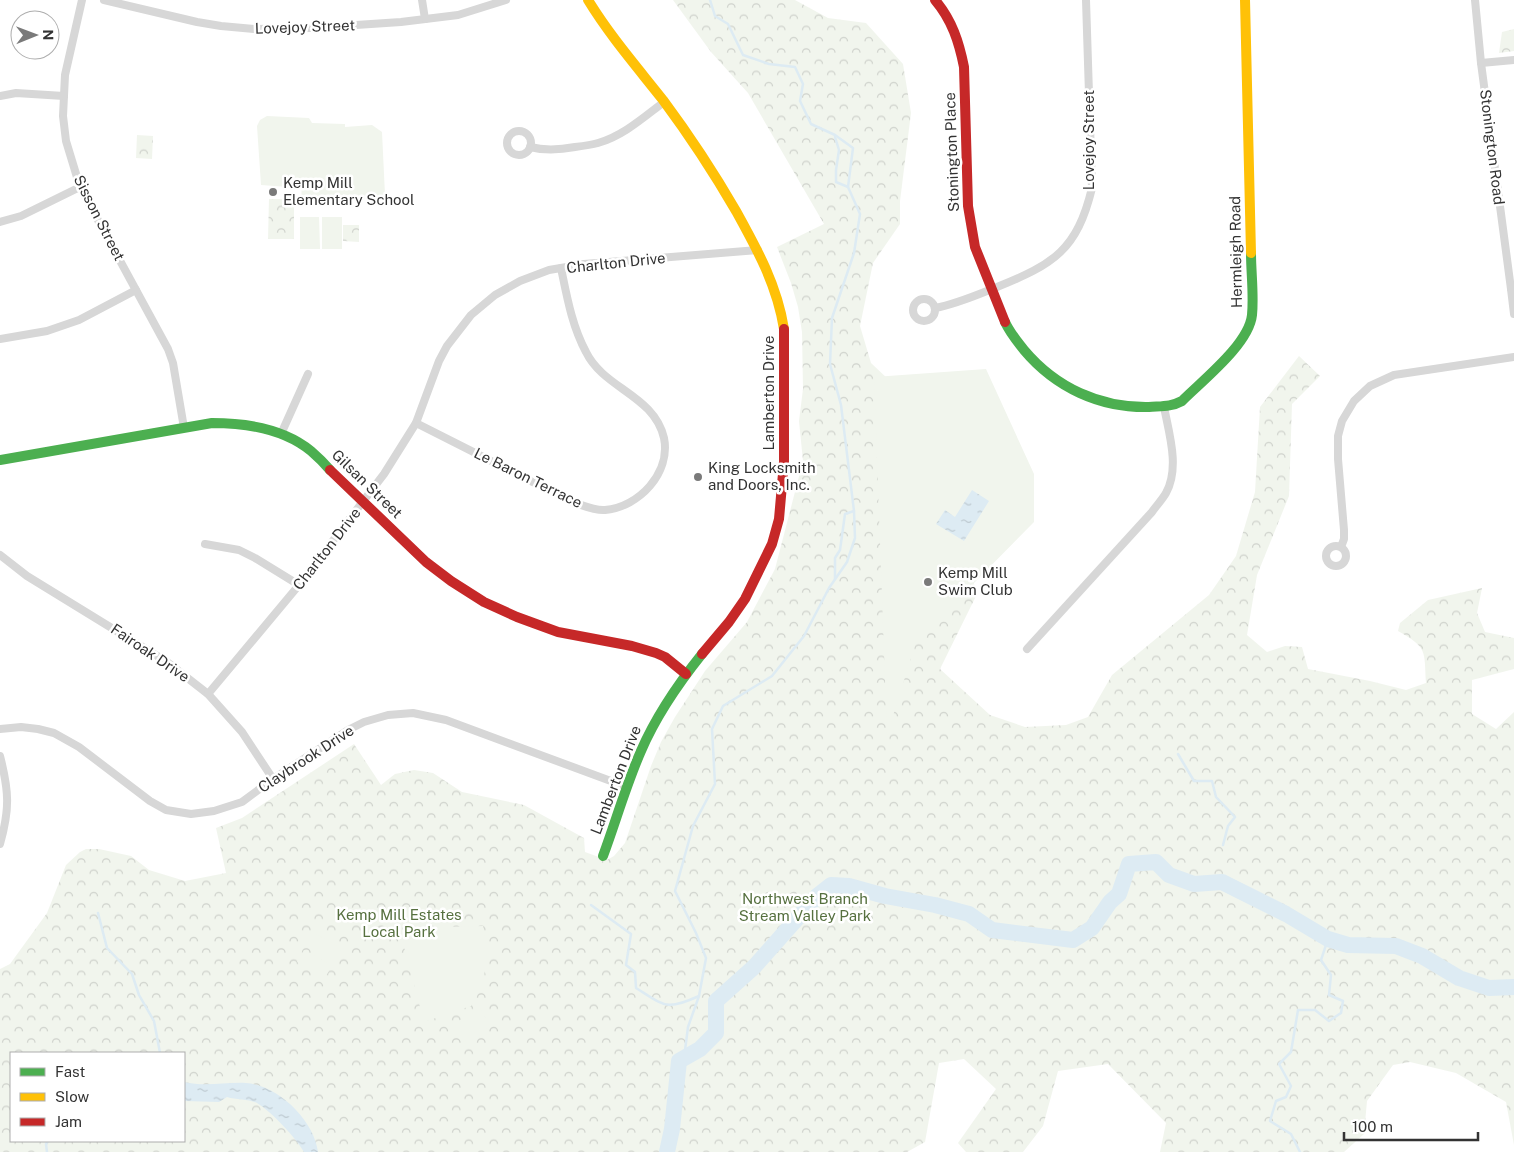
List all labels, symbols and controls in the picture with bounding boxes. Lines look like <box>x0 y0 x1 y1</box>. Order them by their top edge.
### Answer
north arrow <box>10 10 60 60</box>
street label: Lovejoy Street <box>255 16 356 37</box>
text: N <box>40 29 56 40</box>
street label: Stonington Road <box>1477 88 1508 206</box>
street label: Lovejoy Street <box>1080 90 1097 190</box>
street label: Stonington Place <box>941 92 962 212</box>
street label: Sisson Street <box>71 172 128 263</box>
place label: Kemp Mill Elementary School <box>283 174 415 208</box>
marker: Kemp Mill Elementary School <box>267 186 279 198</box>
street label: Hermleigh Road <box>1226 196 1245 308</box>
street label: Charlton Drive <box>566 249 666 276</box>
street label: Lamberton Drive <box>760 335 777 451</box>
street label: Le Baron Terrace <box>471 444 585 511</box>
street label: Gilsan Street <box>329 446 406 522</box>
place label: King Locksmith and Doors, Inc. <box>708 459 816 493</box>
marker: King Locksmith and Doors, Inc. <box>692 471 704 483</box>
street label: Charlton Drive <box>289 504 364 593</box>
place label: Kemp Mill Swim Club <box>938 564 1013 598</box>
marker: Kemp Mill Swim Club <box>922 576 934 588</box>
street label: Fairoak Drive <box>108 620 193 685</box>
street label: Claybrook Drive <box>255 721 357 796</box>
street label: Lamberton Drive <box>587 723 644 837</box>
park label: Northwest Branch Stream Valley Park <box>739 890 871 924</box>
park label: Kemp Mill Estates Local Park <box>336 906 462 940</box>
legend <box>10 1052 185 1142</box>
text: Fast <box>55 1063 85 1080</box>
text: Slow <box>55 1088 90 1105</box>
scale bar <box>1344 1110 1478 1142</box>
text: Jam <box>55 1113 82 1130</box>
text: 100 m <box>1352 1118 1393 1135</box>

